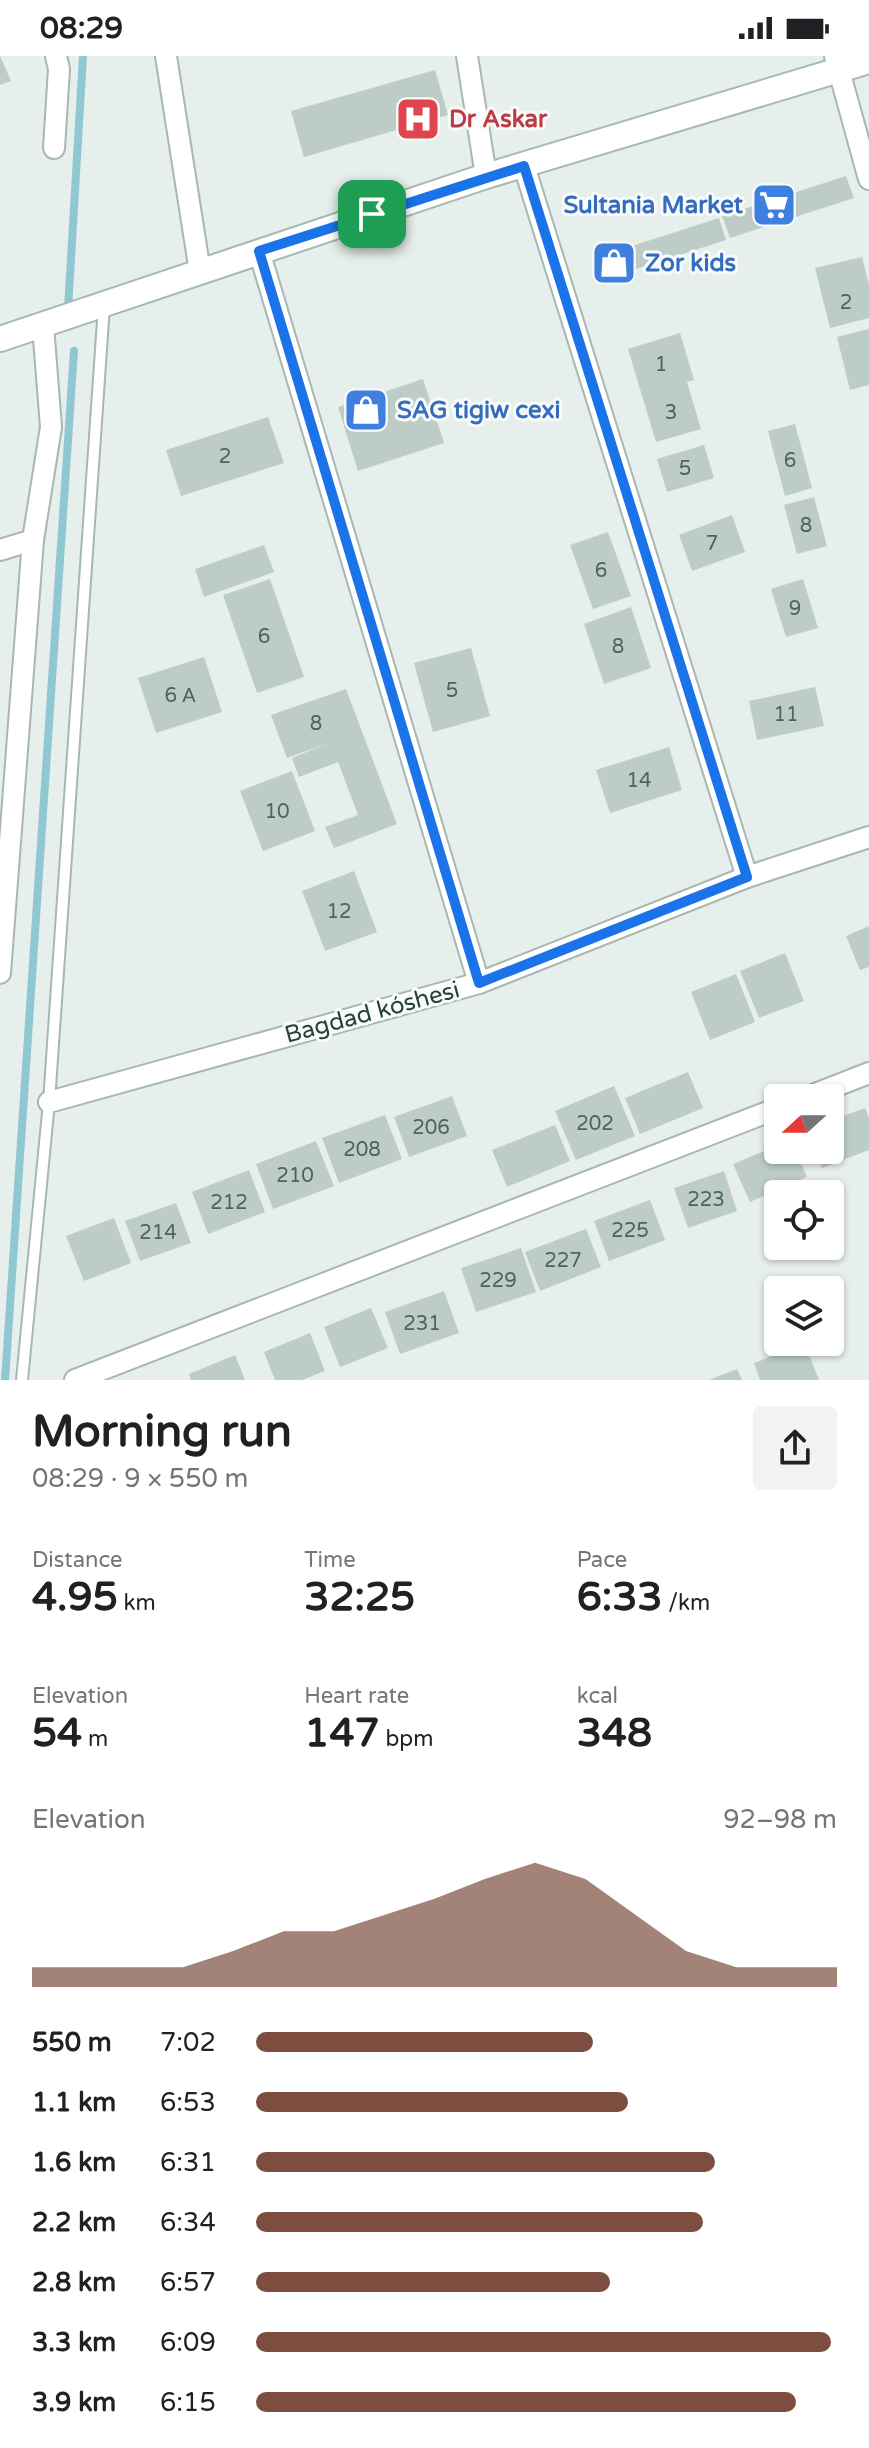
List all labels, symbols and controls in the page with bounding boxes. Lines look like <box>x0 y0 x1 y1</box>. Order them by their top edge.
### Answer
text: 08:29 <box>40 10 123 47</box>
hospital icon: Dr Askar <box>394 95 442 143</box>
place label: Dr Askar <box>449 105 548 134</box>
pin <box>338 180 406 248</box>
supermarket icon: Sultania Market <box>750 181 798 229</box>
place label: Sultania Market <box>563 191 744 220</box>
icon: arrive <box>350 192 394 236</box>
shop icon: Zor kids <box>590 239 638 287</box>
place label: Zor kids <box>645 249 736 278</box>
house number: 2 <box>840 291 852 315</box>
house number: 1 <box>655 353 667 377</box>
shop icon: SAG tigiw cexi <box>342 386 390 434</box>
place label: SAG tigiw cexi <box>397 396 560 425</box>
house number: 3 <box>665 401 677 425</box>
house number: 2 <box>219 445 231 469</box>
house number: 6 <box>784 449 796 473</box>
house number: 5 <box>679 457 691 481</box>
house number: 8 <box>800 514 812 538</box>
house number: 7 <box>706 532 718 556</box>
house number: 6 <box>595 559 607 583</box>
house number: 9 <box>789 597 801 621</box>
house number: 6 <box>258 625 270 649</box>
house number: 8 <box>612 635 624 659</box>
house number: 5 <box>446 679 458 703</box>
house number: 6 А <box>164 684 196 708</box>
house number: 11 <box>773 703 799 727</box>
house number: 8 <box>310 712 322 736</box>
house number: 14 <box>626 769 652 793</box>
house number: 10 <box>264 800 290 824</box>
house number: 12 <box>326 900 352 924</box>
street label: Bagdad kóshesi <box>281 975 463 1050</box>
north arrow <box>764 1084 844 1164</box>
map controls <box>764 1084 844 1356</box>
house number: 202 <box>576 1112 614 1136</box>
house number: 206 <box>412 1116 450 1140</box>
house number: 208 <box>343 1138 381 1162</box>
house number: 210 <box>276 1164 314 1188</box>
button: locate <box>764 1180 844 1260</box>
house number: 223 <box>687 1188 725 1212</box>
house number: 212 <box>210 1191 248 1215</box>
house number: 225 <box>611 1219 649 1243</box>
house number: 214 <box>139 1221 177 1245</box>
house number: 227 <box>544 1249 582 1273</box>
house number: 229 <box>479 1269 517 1293</box>
button: layers <box>764 1276 844 1356</box>
house number: 231 <box>403 1312 441 1336</box>
text: Morning run <box>32 1406 292 1459</box>
button: share <box>753 1406 837 1490</box>
text: 08:29 · 9 × 550 m <box>32 1463 248 1494</box>
text: Distance <box>32 1547 123 1573</box>
text: Time <box>304 1547 356 1573</box>
text: Pace <box>577 1547 627 1573</box>
text: 4.95 <box>32 1573 118 1621</box>
text: 32:25 <box>304 1573 415 1621</box>
text: 6:33 <box>577 1573 662 1621</box>
text: km <box>118 1590 156 1616</box>
text: /km <box>662 1590 710 1616</box>
text: Elevation <box>32 1683 128 1709</box>
text: Heart rate <box>304 1683 409 1709</box>
text: kcal <box>577 1683 618 1709</box>
text: 54 <box>32 1709 82 1757</box>
text: 147 <box>304 1709 380 1757</box>
text: 348 <box>577 1709 652 1757</box>
text: m <box>82 1726 108 1752</box>
text: bpm <box>380 1726 433 1752</box>
text: Elevation <box>32 1804 146 1835</box>
text: 92–98 m <box>723 1804 837 1835</box>
text: 550 m <box>32 2027 112 2058</box>
text: 7:02 <box>160 2027 216 2058</box>
text: 1.1 km <box>32 2087 116 2118</box>
text: 6:53 <box>160 2087 216 2118</box>
text: 1.6 km <box>32 2147 116 2178</box>
text: 6:31 <box>160 2147 216 2178</box>
text: 2.2 km <box>32 2207 116 2238</box>
text: 6:34 <box>160 2207 216 2238</box>
text: 2.8 km <box>32 2267 116 2298</box>
text: 6:57 <box>160 2267 216 2298</box>
text: 3.3 km <box>32 2327 116 2358</box>
text: 6:09 <box>160 2327 216 2358</box>
text: 3.9 km <box>32 2387 116 2418</box>
text: 6:15 <box>160 2387 216 2418</box>

